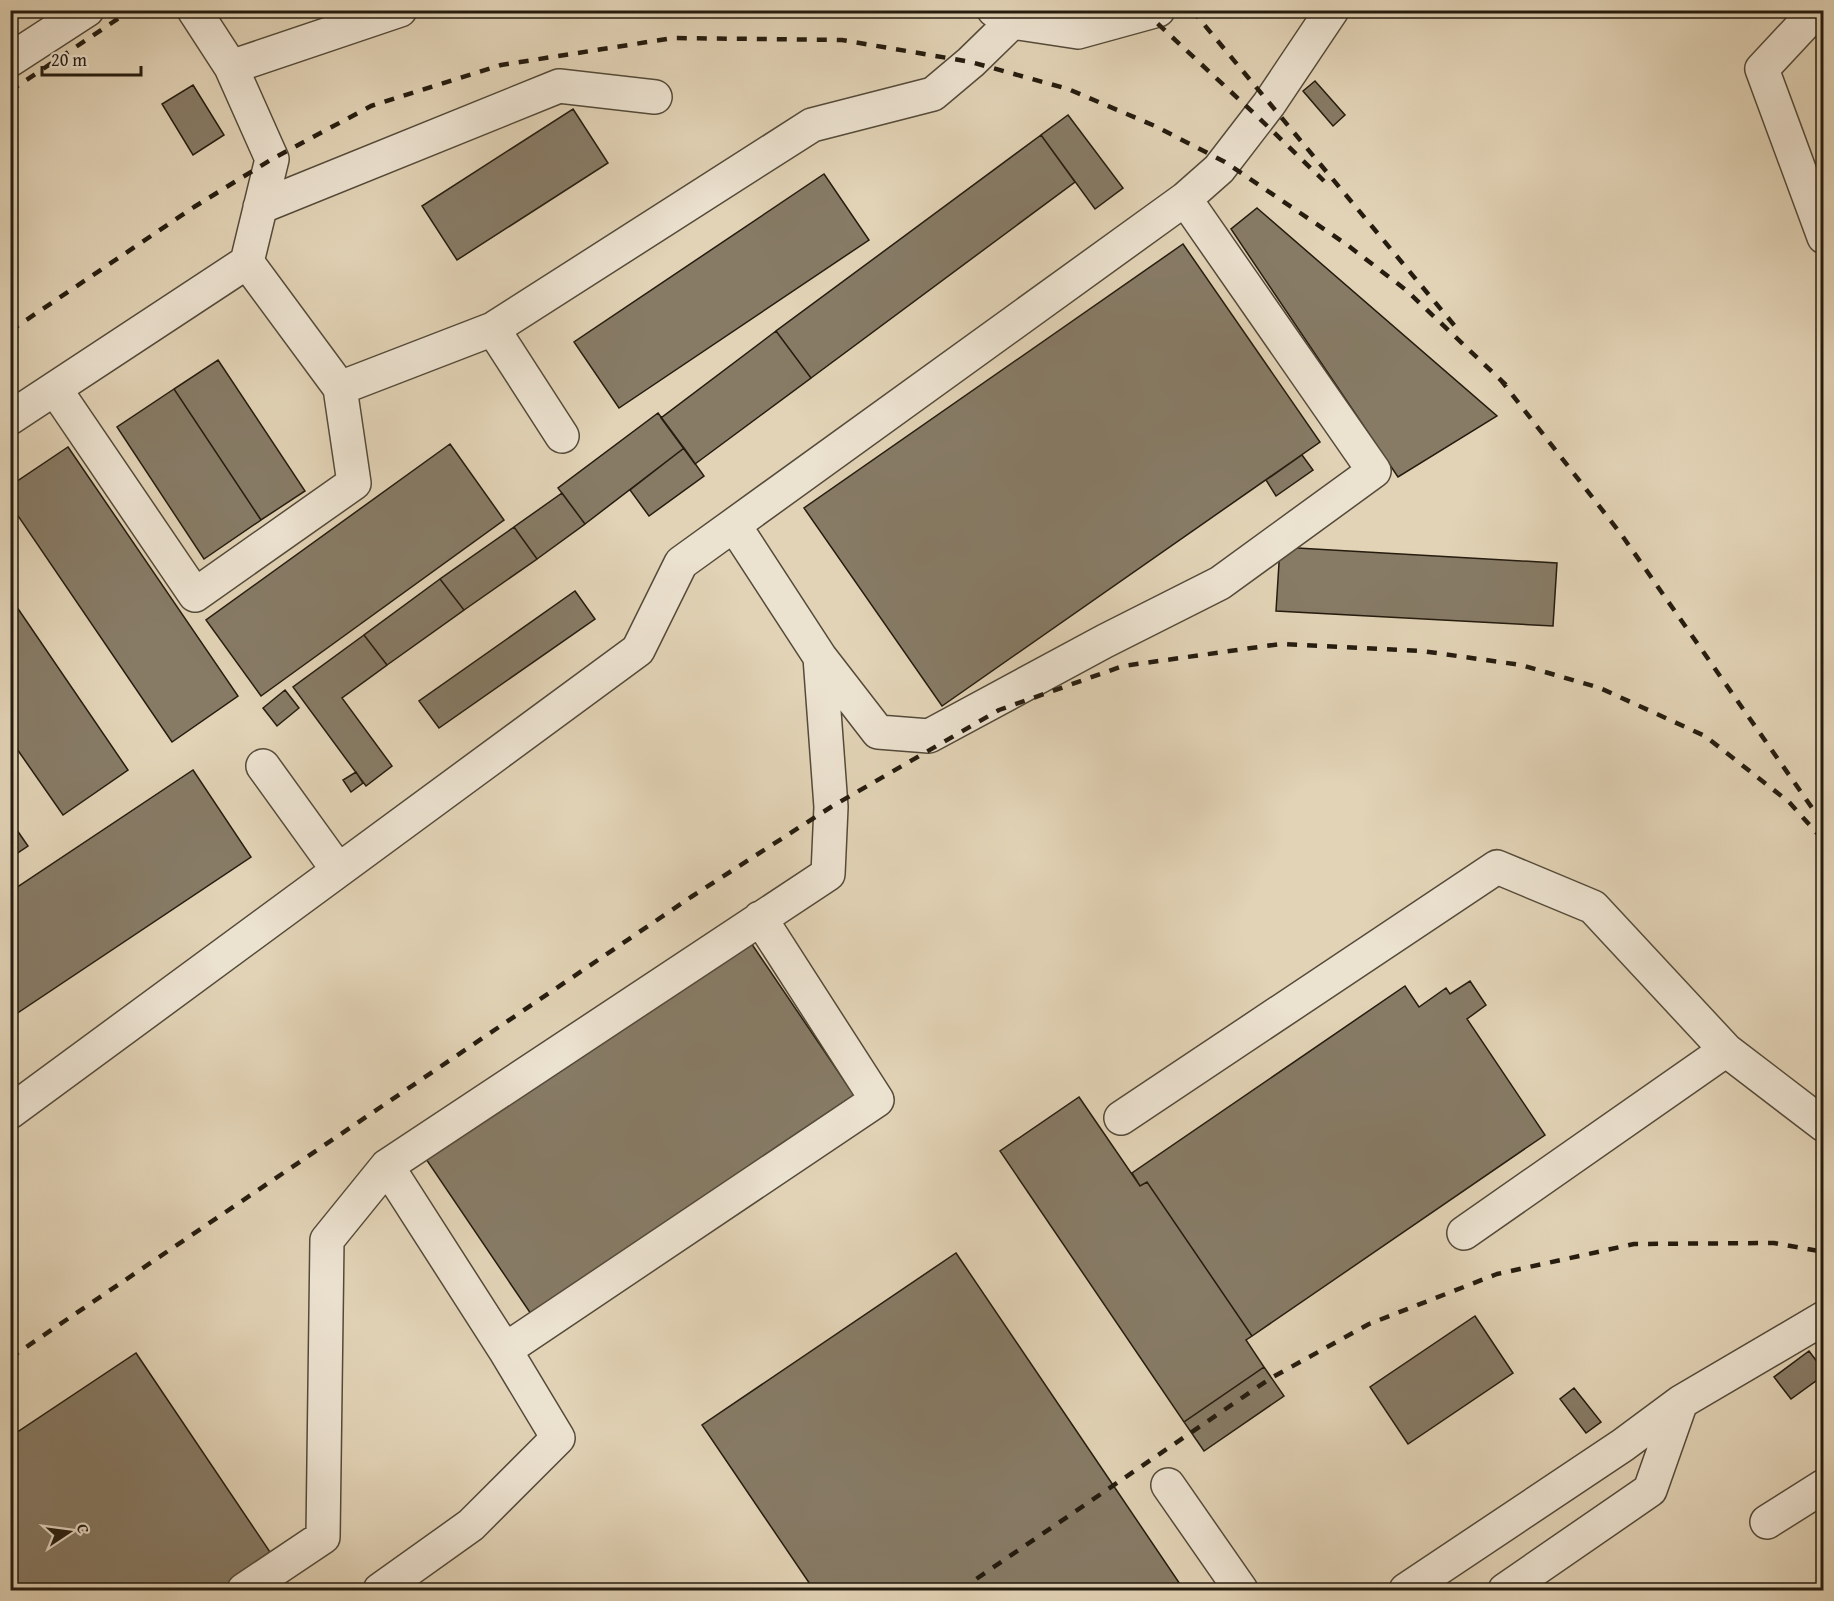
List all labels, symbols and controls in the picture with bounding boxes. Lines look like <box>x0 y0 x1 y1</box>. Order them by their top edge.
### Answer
scale bar <box>42 39 141 77</box>
text: 20 m <box>51 46 87 73</box>
north arrow <box>39 1502 99 1562</box>
text: С <box>71 1522 96 1536</box>

